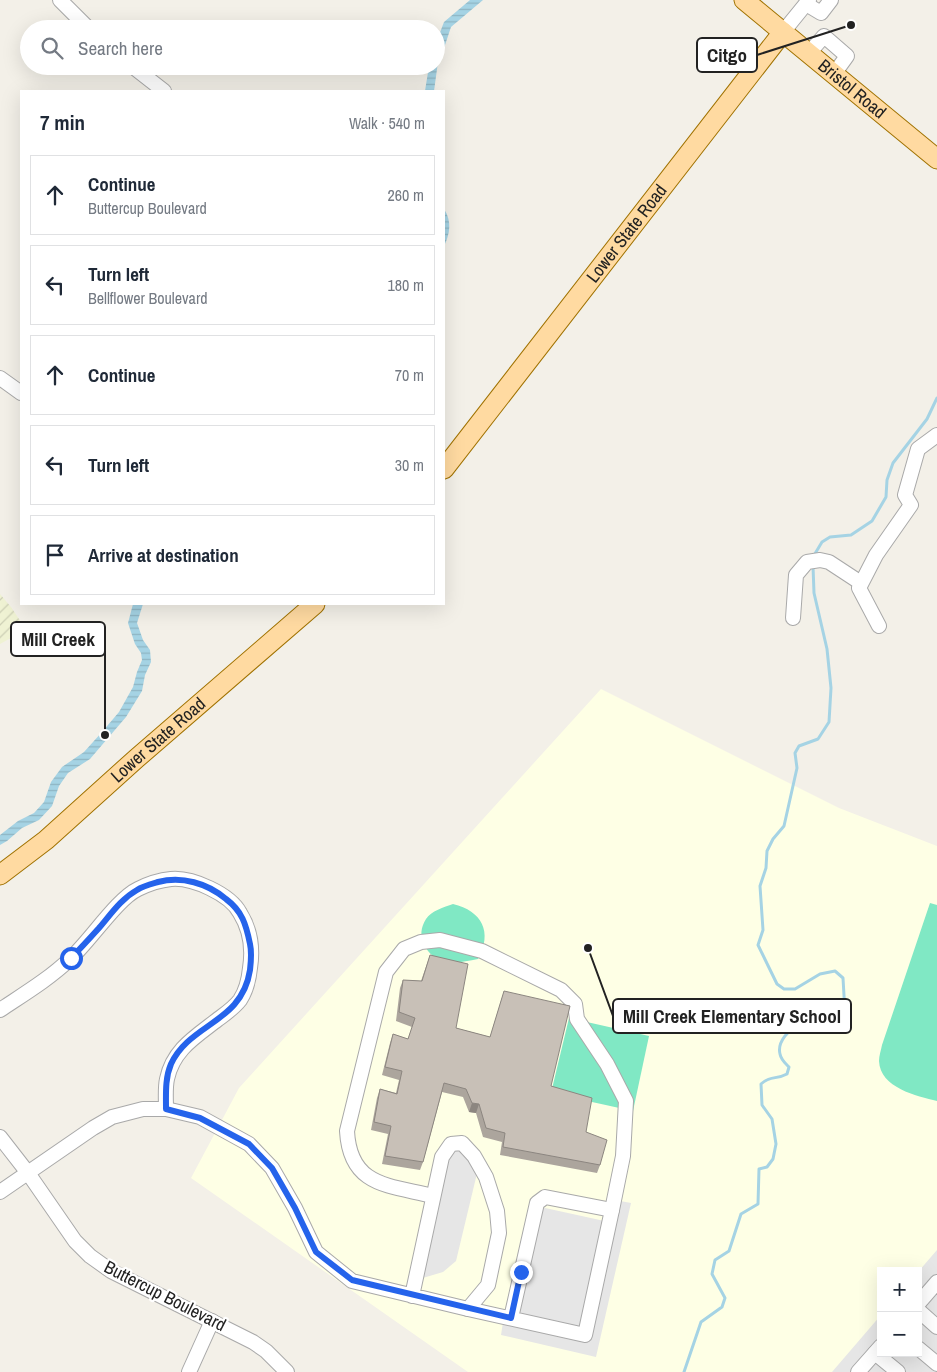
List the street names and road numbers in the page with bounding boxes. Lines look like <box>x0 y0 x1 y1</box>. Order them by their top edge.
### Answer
street label: Bristol Road <box>813 53 892 124</box>
street label: Lower State Road <box>580 179 672 288</box>
street label: Lower State Road <box>105 691 211 788</box>
street label: Buttercup Boulevard <box>100 1254 230 1337</box>

